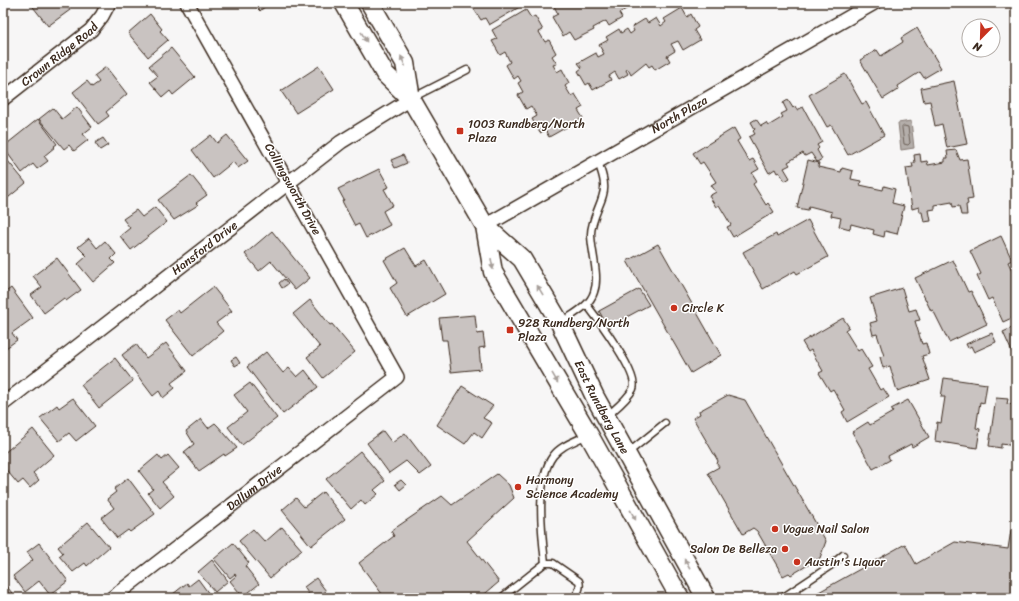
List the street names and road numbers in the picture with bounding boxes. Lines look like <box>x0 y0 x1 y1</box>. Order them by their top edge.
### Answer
street label: Crown Ridge Road <box>16 17 105 92</box>
street label: North Plaza <box>647 89 713 140</box>
street label: Collingsworth Drive <box>258 139 328 239</box>
street label: Hansford Drive <box>166 215 243 281</box>
street label: East Rundberg Lane <box>568 356 636 458</box>
street label: Dallum Drive <box>221 459 287 517</box>

